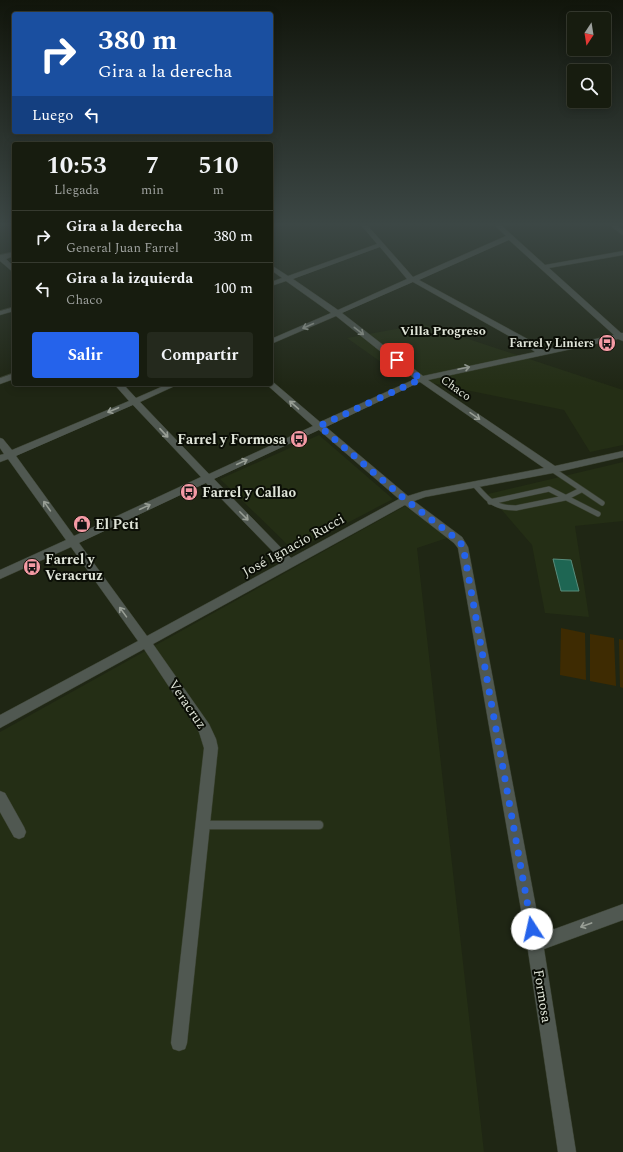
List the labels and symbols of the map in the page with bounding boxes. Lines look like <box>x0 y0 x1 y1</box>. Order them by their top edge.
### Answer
north arrow <box>567 12 611 56</box>
district label: Villa Progreso <box>400 321 486 341</box>
one-way arrow <box>302 323 314 330</box>
one-way arrow <box>354 327 365 335</box>
bus stop icon: Farrel y Liniers <box>597 333 617 353</box>
place label: Farrel y Liniers <box>509 334 594 353</box>
pin <box>380 343 414 377</box>
one-way arrow <box>457 364 470 372</box>
street label: Chaco <box>436 371 475 406</box>
one-way arrow <box>289 400 300 409</box>
one-way arrow <box>108 407 120 415</box>
one-way arrow <box>469 412 480 420</box>
one-way arrow <box>160 428 169 438</box>
place label: Farrel y Formosa <box>177 429 287 450</box>
bus stop icon: Farrel y Formosa <box>289 429 309 449</box>
one-way arrow <box>236 458 248 465</box>
bus stop icon: Farrel y Callao <box>179 482 199 502</box>
place label: Farrel y Callao <box>202 482 296 503</box>
one-way arrow <box>43 501 51 512</box>
one-way arrow <box>139 503 151 510</box>
street label: José Ignacio Rucci <box>238 509 348 582</box>
one-way arrow <box>239 511 249 521</box>
shop icon: El Peti <box>72 514 92 534</box>
place label: El Peti <box>95 514 139 535</box>
place label: Farrel y Veracruz <box>45 549 103 586</box>
bus stop icon: Farrel y Veracruz <box>22 557 42 577</box>
one-way arrow <box>119 606 127 617</box>
street label: Veracruz <box>163 675 212 733</box>
position arrow <box>511 908 553 950</box>
one-way arrow <box>581 922 593 930</box>
street label: Formosa <box>528 968 557 1024</box>

